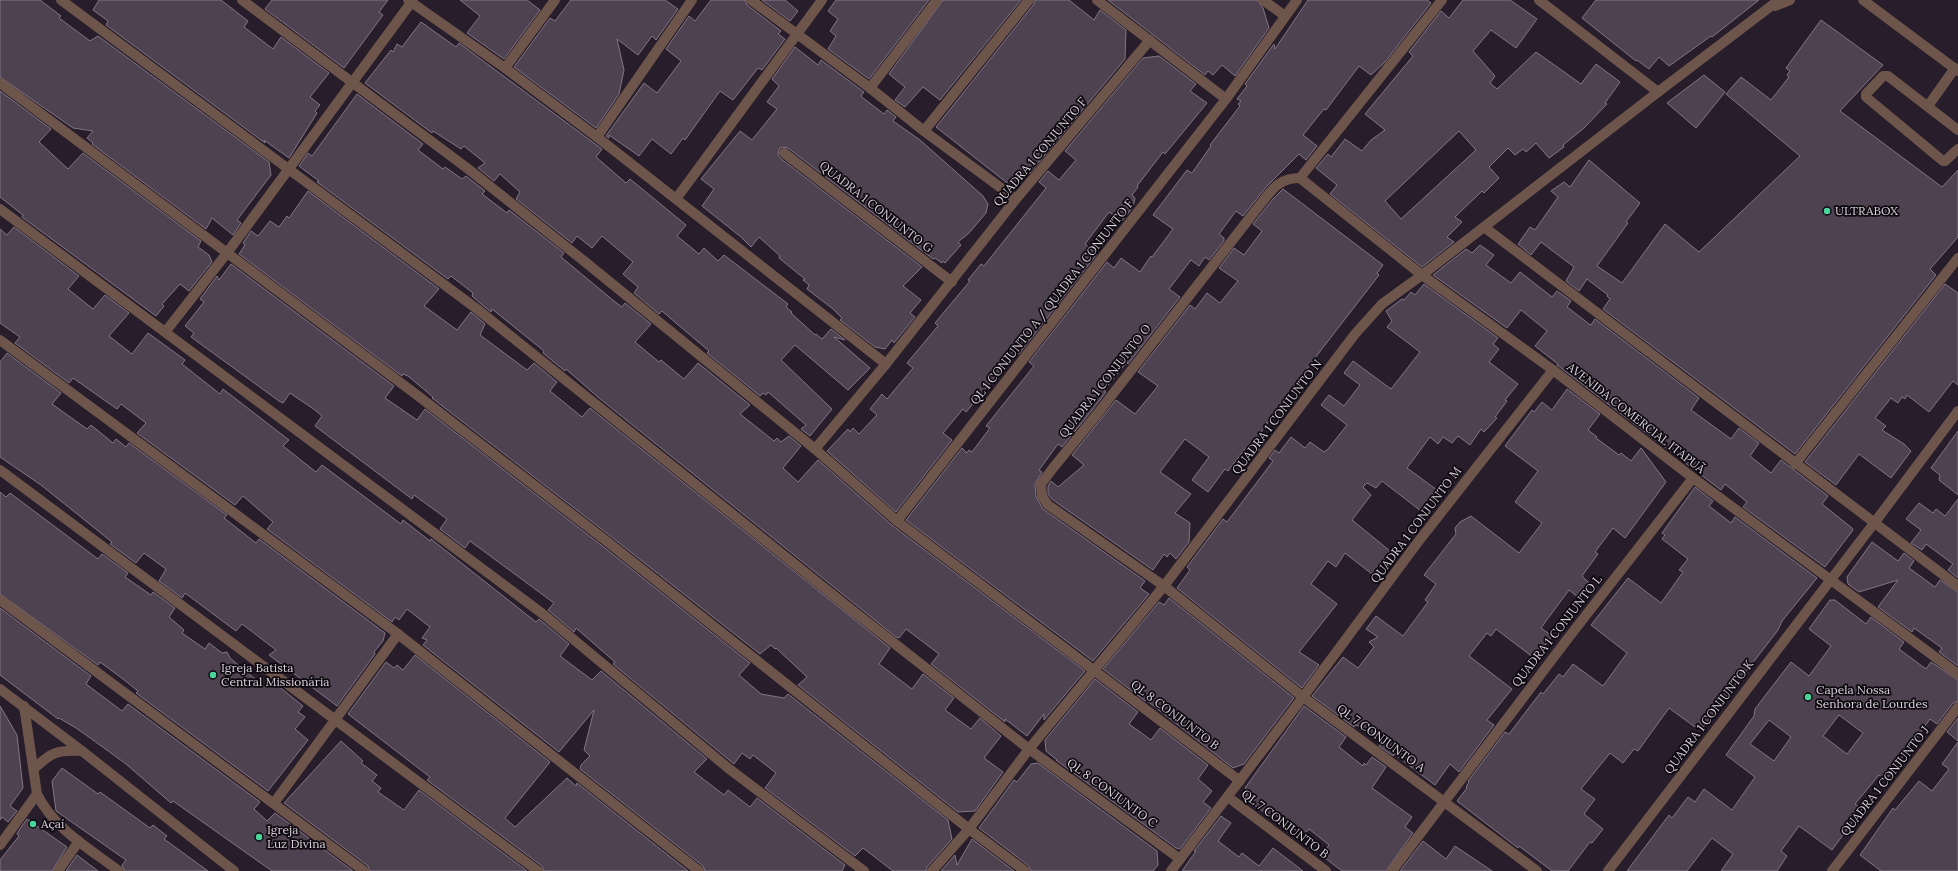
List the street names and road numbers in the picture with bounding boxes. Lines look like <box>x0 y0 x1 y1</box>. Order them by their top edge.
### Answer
street label: QUADRA 1 CONJUNTO F <box>990 94 1090 209</box>
street label: QUADRA 1 CONJUNTO G <box>817 158 936 256</box>
street label: QL 1 CONJUNTO A / QUADRA 1 CONJUNTO F <box>967 196 1138 408</box>
street label: QUADRA 1 CONJUNTO O <box>1055 321 1154 441</box>
street label: QUADRA 1 CONJUNTO N <box>1228 356 1325 477</box>
street label: AVENIDA COMERCIAL ITAPUÃ <box>1563 358 1709 477</box>
street label: QUADRA 1 CONJUNTO M <box>1367 464 1464 586</box>
street label: QUADRA 1 CONJUNTO L <box>1508 572 1605 690</box>
street label: QUADRA 1 CONJUNTO K <box>1661 656 1757 777</box>
street label: QL 8 CONJUNTO B <box>1128 676 1222 753</box>
street label: QL 7 CONJUNTO A <box>1334 700 1429 775</box>
street label: QUADRA 1 CONJUNTO J <box>1837 722 1932 839</box>
street label: QL 8 CONJUNTO C <box>1064 755 1161 831</box>
street label: QL 7 CONJUNTO B <box>1239 786 1332 861</box>

